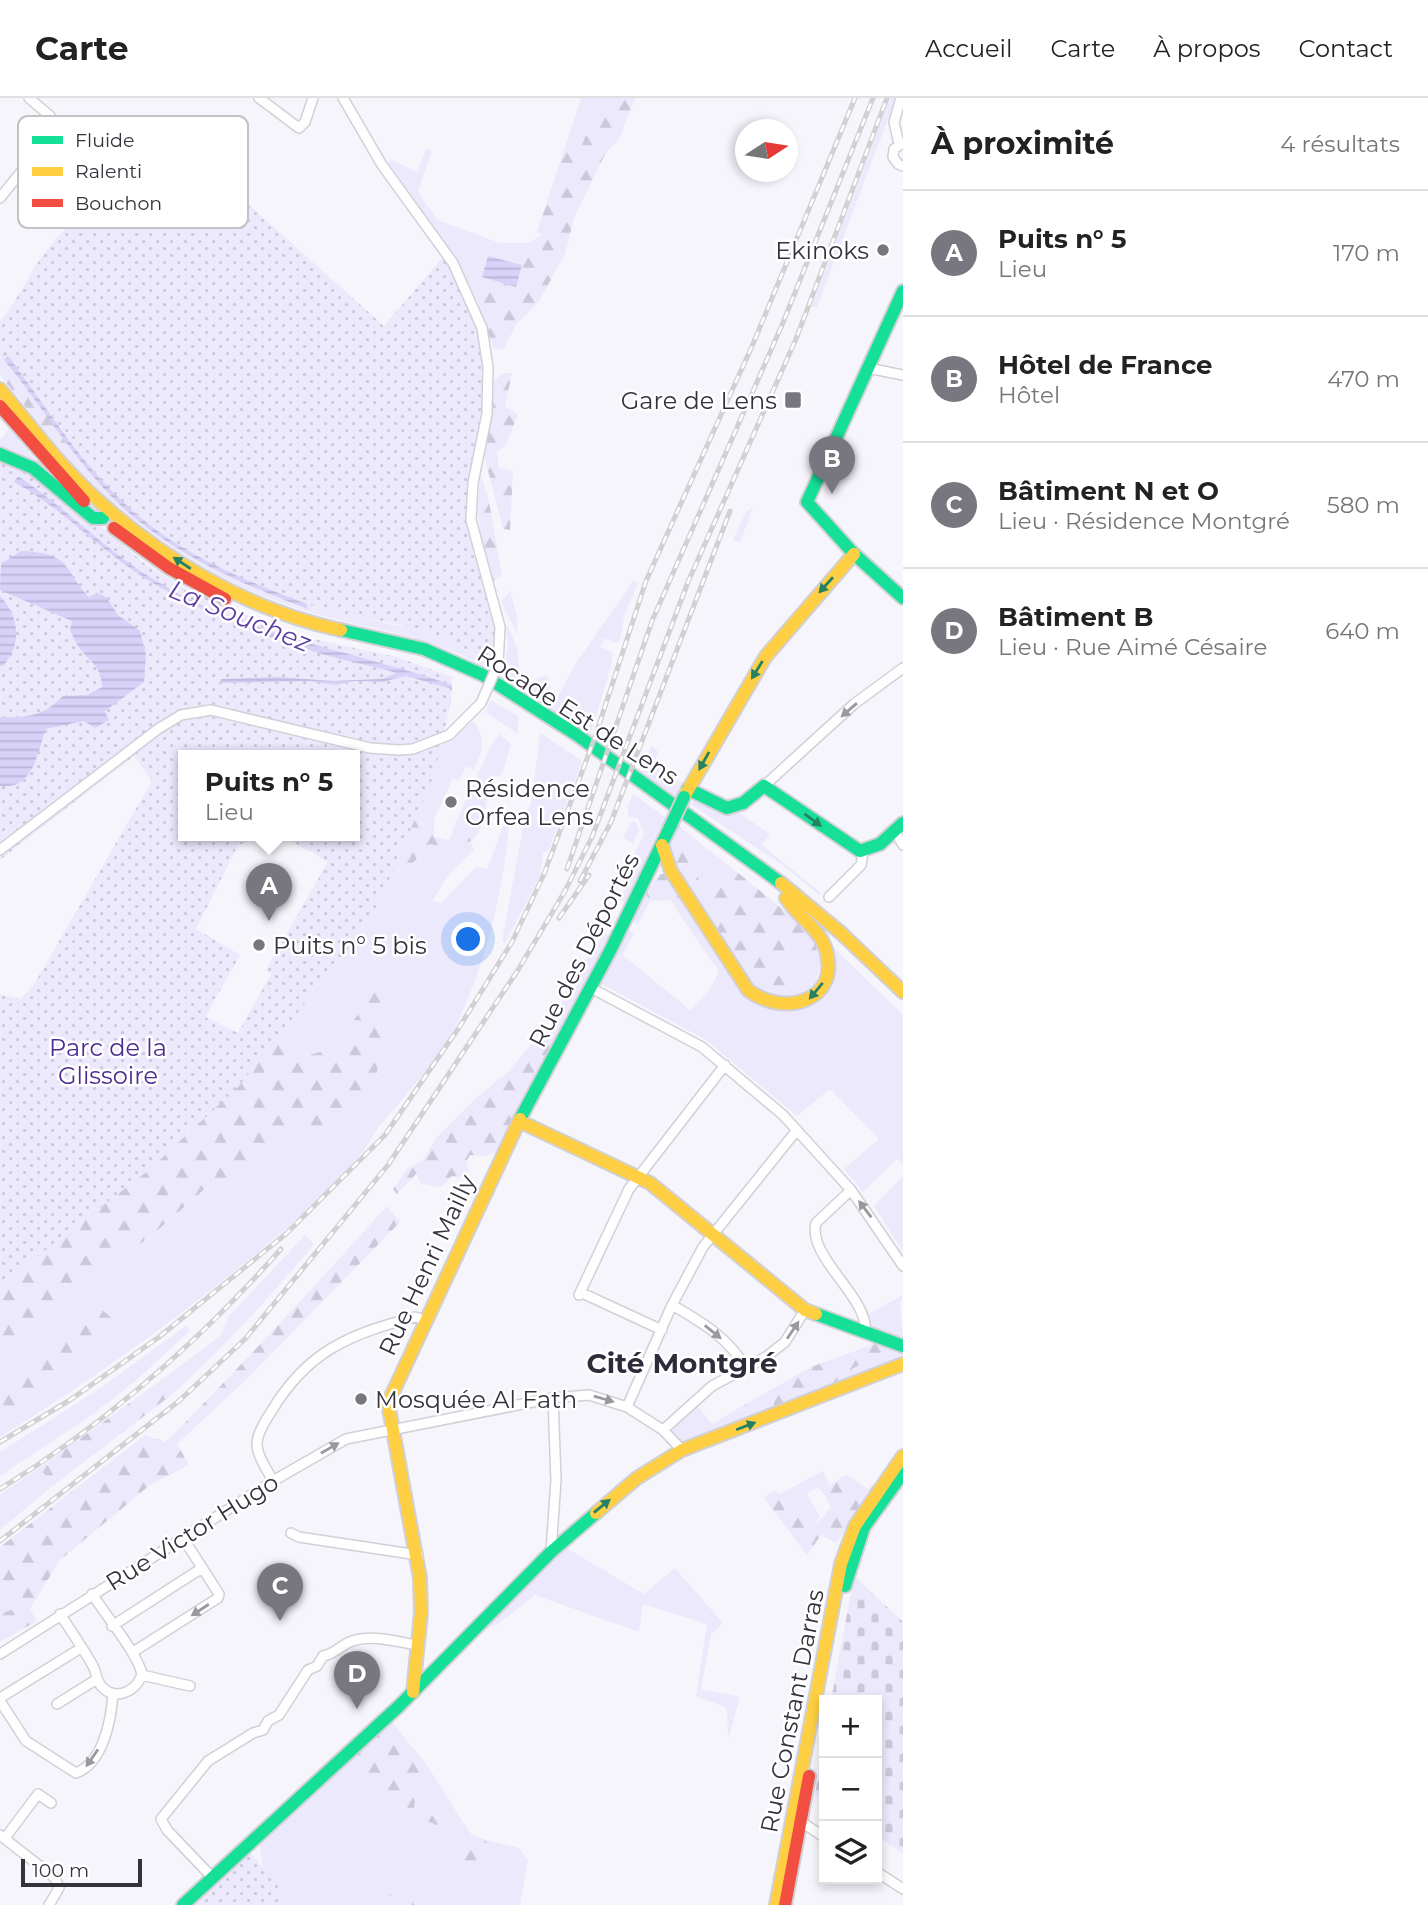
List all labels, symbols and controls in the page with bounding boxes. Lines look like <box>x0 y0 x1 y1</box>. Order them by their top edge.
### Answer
text: Carte <box>35 28 128 68</box>
text: Accueil <box>925 34 1012 63</box>
text: Carte <box>1050 34 1115 63</box>
text: À propos <box>1153 34 1260 63</box>
text: Contact <box>1298 34 1393 63</box>
legend <box>18 116 248 228</box>
north arrow <box>735 119 798 182</box>
text: À proximité <box>931 125 1114 162</box>
text: Fluide <box>75 129 134 152</box>
text: 4 résultats <box>1280 130 1400 158</box>
text: Ralenti <box>75 160 142 183</box>
text: Bouchon <box>75 192 162 215</box>
text: Puits n° 5 <box>998 223 1126 255</box>
place label: Ekinoks <box>775 236 869 265</box>
text: A <box>945 239 963 267</box>
text: 170 m <box>1333 239 1400 267</box>
marker: Ekinoks <box>875 242 891 258</box>
text: Lieu <box>998 255 1047 283</box>
text: Hôtel de France <box>998 349 1213 381</box>
text: B <box>945 365 963 393</box>
text: 470 m <box>1327 365 1400 393</box>
text: Hôtel <box>998 381 1060 409</box>
place label: Gare de Lens <box>621 386 777 415</box>
marker: Gare de Lens <box>783 390 803 410</box>
pin: B <box>809 436 855 494</box>
text: Bâtiment N et O <box>998 475 1219 507</box>
text: C <box>946 491 962 519</box>
text: 580 m <box>1327 491 1400 519</box>
text: Lieu · Résidence Montgré <box>998 507 1290 535</box>
one-way arrow <box>173 556 192 569</box>
water label: La Souchez <box>164 573 316 659</box>
one-way arrow <box>818 576 834 594</box>
text: Bâtiment B <box>998 601 1153 633</box>
text: D <box>945 617 964 645</box>
text: 640 m <box>1325 617 1400 645</box>
text: Lieu · Rue Aimé Césaire <box>998 633 1267 661</box>
street label: Rocade Est de Lens <box>472 639 684 791</box>
one-way arrow <box>751 661 764 680</box>
one-way arrow <box>840 702 858 718</box>
popup <box>178 750 360 841</box>
one-way arrow <box>698 751 710 770</box>
text: Puits n° 5 <box>205 766 333 798</box>
place label: Résidence Orfea Lens <box>465 774 594 831</box>
marker: Résidence Orfea Lens <box>443 794 459 810</box>
text: Lieu <box>205 798 254 826</box>
one-way arrow <box>804 813 822 827</box>
street label: Rue des Déportés <box>522 848 646 1052</box>
pin: A <box>246 863 292 921</box>
your location <box>451 922 485 956</box>
place label: Puits n° 5 bis <box>273 931 427 960</box>
marker: Puits n° 5 bis <box>251 937 267 953</box>
one-way arrow <box>808 982 824 1000</box>
park label: Parc de la Glissoire <box>49 1033 167 1090</box>
street label: Rue Henri Mailly <box>372 1170 482 1360</box>
one-way arrow <box>858 1201 873 1219</box>
one-way arrow <box>786 1320 799 1339</box>
one-way arrow <box>703 1324 721 1339</box>
district label: Cité Montgré <box>586 1346 778 1380</box>
place label: Mosquée Al Fath <box>375 1385 577 1414</box>
marker: Mosquée Al Fath <box>353 1391 369 1407</box>
one-way arrow <box>594 1394 615 1404</box>
one-way arrow <box>735 1420 756 1431</box>
one-way arrow <box>321 1442 340 1454</box>
street label: Rue Victor Hugo <box>100 1467 284 1597</box>
one-way arrow <box>592 1499 610 1514</box>
pin: C <box>257 1563 303 1621</box>
street label: Rue Constant Darras <box>754 1587 830 1835</box>
one-way arrow <box>191 1603 209 1617</box>
pin: D <box>334 1651 380 1709</box>
map controls <box>819 1695 882 1884</box>
button: + <box>819 1695 882 1758</box>
one-way arrow <box>85 1749 99 1767</box>
button: − <box>819 1758 882 1821</box>
button: layers <box>819 1821 882 1884</box>
scale bar <box>21 1856 142 1888</box>
text: 100 m <box>32 1859 89 1882</box>

